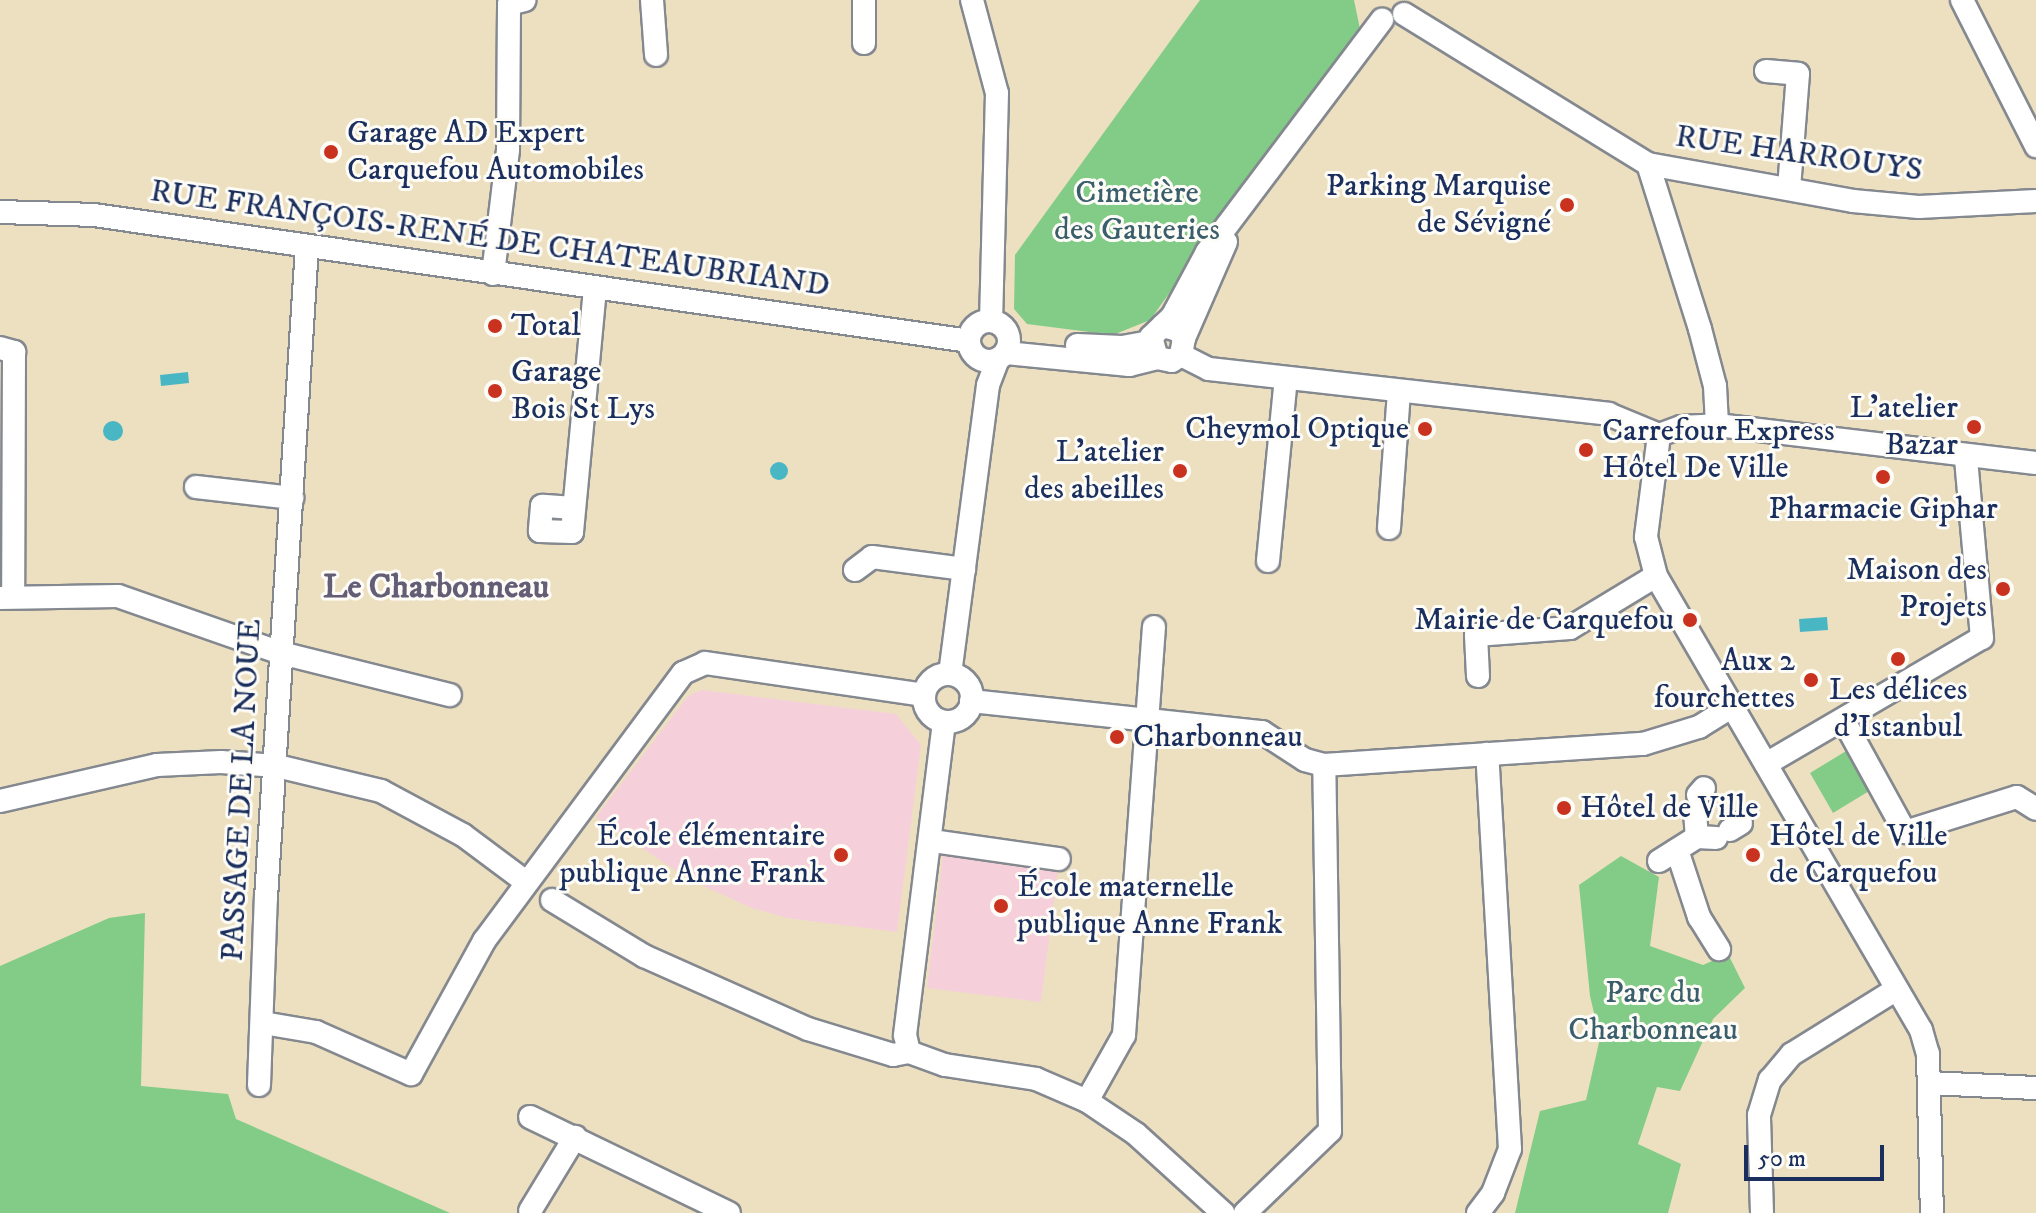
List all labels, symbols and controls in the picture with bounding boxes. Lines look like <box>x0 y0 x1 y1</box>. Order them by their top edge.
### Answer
place label: Garage AD Expert Carquefou Automobiles <box>347 115 644 190</box>
street label: RUE HARROUYS <box>1673 118 1925 190</box>
marker: Garage AD Expert Carquefou Automobiles <box>322 143 340 161</box>
place label: Parking Marquise de Sévigné <box>1326 168 1551 243</box>
street label: RUE FRANÇOIS-RENÉ DE CHATEAUBRIAND <box>148 172 832 306</box>
park label: Cimetière des Gauteries <box>1054 175 1220 250</box>
marker: Parking Marquise de Sévigné <box>1558 196 1576 214</box>
place label: Total <box>511 307 581 345</box>
marker: Total <box>486 317 504 335</box>
place label: Garage Bois St Lys <box>511 354 655 429</box>
marker: Garage Bois St Lys <box>486 382 504 400</box>
place label: L'atelier Bazar <box>1849 390 1958 465</box>
place label: Cheymol Optique <box>1185 410 1409 448</box>
place label: Carrefour Express Hôtel De Ville <box>1602 413 1835 488</box>
marker: L'atelier Bazar <box>1965 418 1983 436</box>
marker: Cheymol Optique <box>1416 420 1434 438</box>
place label: L'atelier des abeilles <box>1024 434 1164 509</box>
marker: Carrefour Express Hôtel De Ville <box>1577 441 1595 459</box>
marker: L'atelier des abeilles <box>1171 462 1189 480</box>
marker: Pharmacie Giphar <box>1874 468 1892 486</box>
place label: Pharmacie Giphar <box>1768 490 1998 528</box>
place label: Maison des Projets <box>1846 552 1987 627</box>
district label: Le Charbonneau <box>323 568 549 608</box>
marker: Maison des Projets <box>1994 580 2012 598</box>
place label: Mairie de Carquefou <box>1414 601 1674 639</box>
marker: Mairie de Carquefou <box>1681 611 1699 629</box>
street label: PASSAGE DE LA NOUE <box>214 618 270 962</box>
place label: Aux 2 fourchettes <box>1654 643 1795 718</box>
marker: Les délices d'Istanbul <box>1889 650 1907 668</box>
marker: Aux 2 fourchettes <box>1802 671 1820 689</box>
place label: Les délices d'Istanbul <box>1829 672 1967 747</box>
place label: Charbonneau <box>1133 718 1303 756</box>
marker: Charbonneau <box>1108 728 1126 746</box>
place label: Hôtel de Ville <box>1580 789 1759 827</box>
marker: Hôtel de Ville <box>1555 799 1573 817</box>
place label: École élémentaire publique Anne Frank <box>559 818 825 893</box>
place label: Hôtel de Ville de Carquefou <box>1769 818 1948 893</box>
marker: École élémentaire publique Anne Frank <box>832 846 850 864</box>
marker: Hôtel de Ville de Carquefou <box>1744 846 1762 864</box>
place label: École maternelle publique Anne Frank <box>1017 869 1283 944</box>
marker: École maternelle publique Anne Frank <box>992 897 1010 915</box>
park label: Parc du Charbonneau <box>1568 975 1738 1050</box>
scale bar <box>1748 1129 1888 1179</box>
text: 50 m <box>1758 1144 1806 1174</box>

